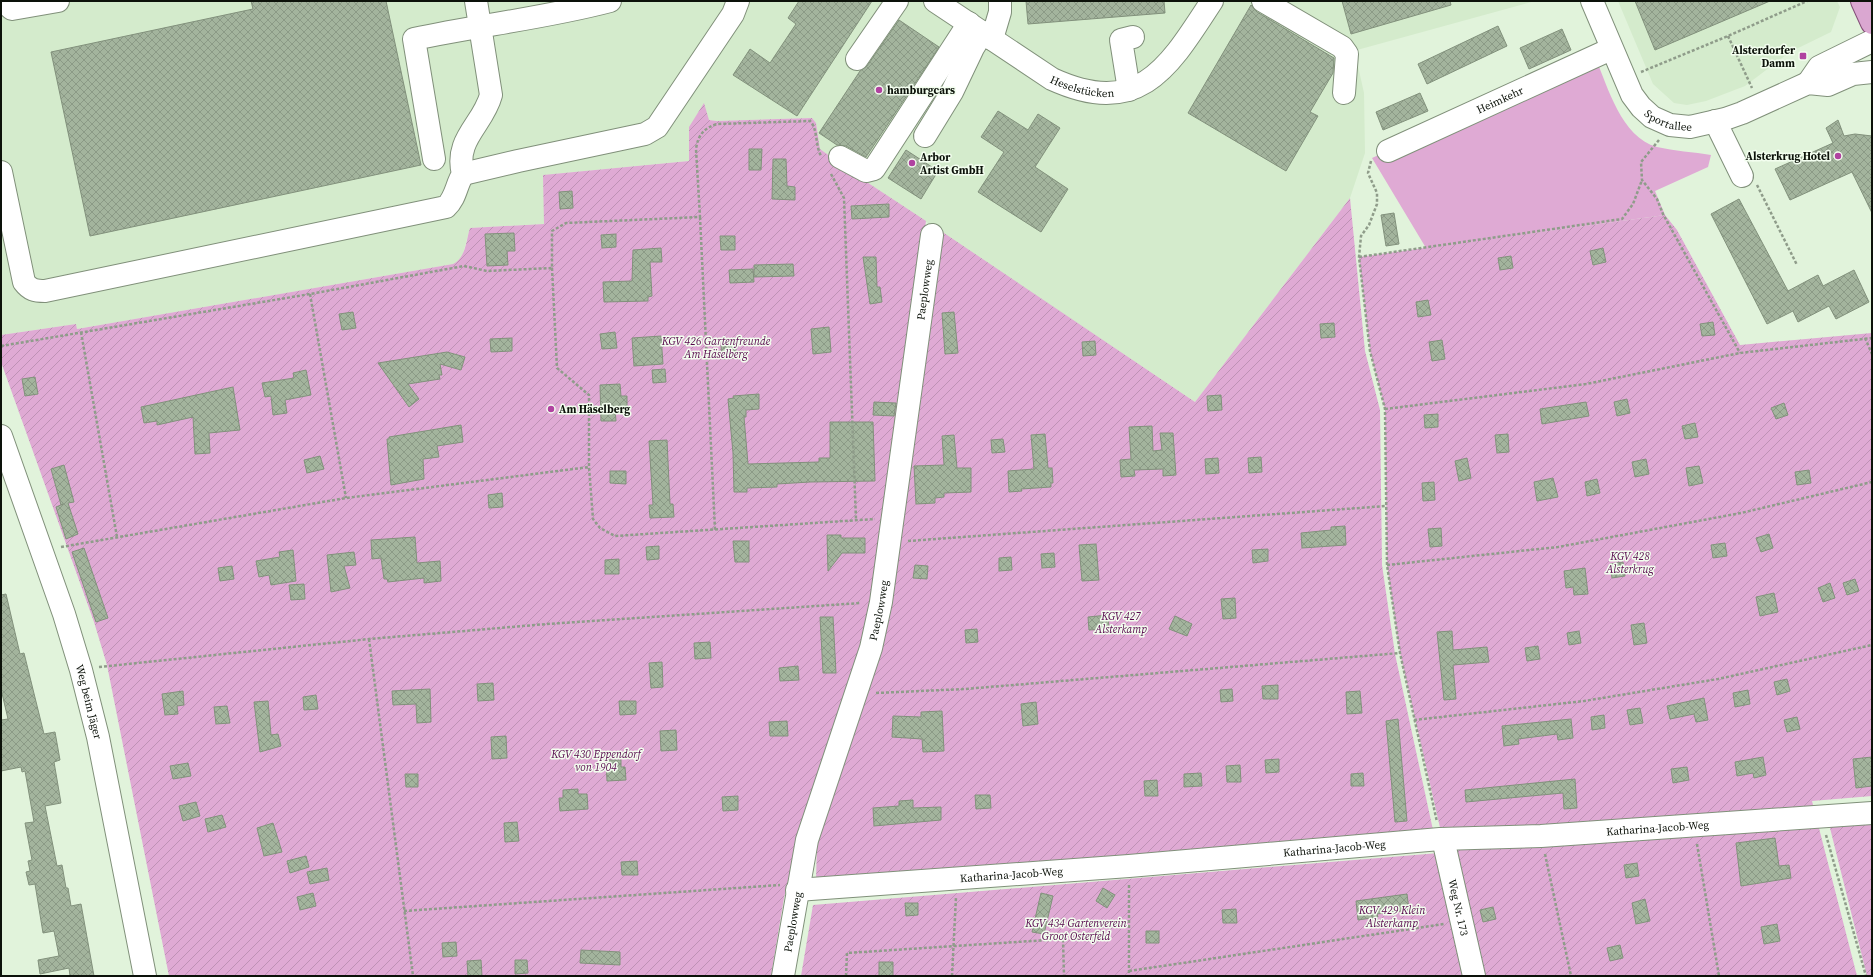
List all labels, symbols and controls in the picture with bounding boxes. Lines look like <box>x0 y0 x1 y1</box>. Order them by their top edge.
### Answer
place label: Alsterdorfer Damm <box>1732 43 1796 71</box>
marker: Alsterdorfer Damm <box>1798 51 1808 61</box>
street label: Heselstücken <box>1048 72 1115 101</box>
place label: hamburgcars <box>887 83 955 98</box>
street label: Heimkehr <box>1474 83 1526 117</box>
marker: hamburgcars <box>874 85 884 95</box>
street label: Sportallee <box>1641 106 1693 135</box>
place label: Alsterkrug Hotel <box>1746 149 1830 164</box>
place label: Arbor Artist GmbH <box>920 150 984 178</box>
marker: Alsterkrug Hotel <box>1833 151 1843 161</box>
marker: Arbor Artist GmbH <box>907 158 917 168</box>
street label: Paeplowweg <box>913 258 937 321</box>
park label: KGV 426 Gartenfreunde Am Häselberg <box>661 334 771 362</box>
place label: Am Häselberg <box>559 402 630 417</box>
marker: Am Häselberg <box>546 404 556 414</box>
park label: KGV 428 Alsterkrug <box>1605 549 1654 577</box>
street label: Paeplowweg <box>866 579 892 642</box>
park label: KGV 427 Alsterkamp <box>1094 609 1147 637</box>
street label: Weg beim Jäger <box>72 663 105 741</box>
park label: KGV 430 Eppendorf von 1904 <box>550 747 643 775</box>
street label: Katharina-Jacob-Weg <box>1606 817 1710 839</box>
street label: Katharina-Jacob-Weg <box>1282 837 1387 861</box>
street label: Katharina-Jacob-Weg <box>960 864 1064 886</box>
street label: Weg Nr. 173 <box>1444 878 1472 938</box>
street label: Paeplowweg <box>780 890 806 953</box>
park label: KGV 429 Klein Alsterkamp <box>1358 903 1426 931</box>
park label: KGV 434 Gartenverein Groot Osterfeld <box>1024 916 1128 944</box>

